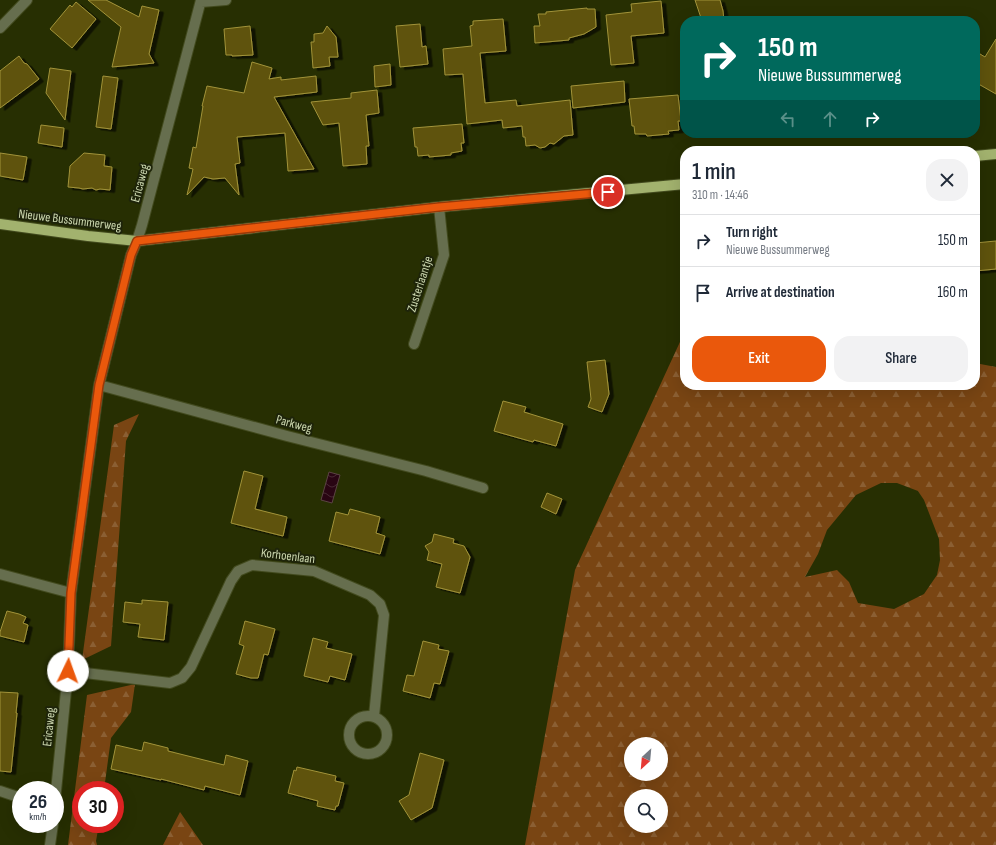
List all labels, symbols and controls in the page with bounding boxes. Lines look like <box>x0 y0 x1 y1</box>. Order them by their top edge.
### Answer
text: 150 m <box>758 31 818 64</box>
icon: right <box>692 32 744 84</box>
text: Nieuwe Bussummerweg <box>758 65 901 86</box>
icon: left <box>777 108 799 130</box>
icon: ahead <box>819 108 841 130</box>
icon: right <box>861 108 883 130</box>
text: 1 min <box>692 157 736 186</box>
button: close <box>926 159 968 201</box>
street label: Ericaweg <box>127 162 153 204</box>
pin <box>591 175 625 209</box>
icon: arrive <box>597 181 619 203</box>
text: 310 m · 14:46 <box>692 187 749 203</box>
street label: Nieuwe Bussummerweg <box>18 206 122 234</box>
text: Turn right <box>726 223 778 242</box>
icon: right <box>692 230 714 252</box>
text: 150 m <box>938 231 968 250</box>
text: Nieuwe Bussummerweg <box>726 242 830 258</box>
street label: Zusterlaantje <box>403 254 437 314</box>
icon: arrive <box>692 282 714 304</box>
text: Arrive at destination <box>726 283 835 302</box>
text: 160 m <box>937 283 968 302</box>
button: Exit <box>692 336 826 382</box>
button: Share <box>834 336 968 382</box>
street label: Parkweg <box>274 412 314 436</box>
street label: Korhoenlaan <box>260 545 316 567</box>
position arrow <box>47 650 89 692</box>
street label: Ericaweg <box>39 707 59 747</box>
north arrow <box>624 737 668 781</box>
map controls <box>624 737 668 833</box>
speed limit sign: 30 <box>72 781 124 833</box>
button: search <box>624 789 668 833</box>
text: 26 <box>29 790 47 814</box>
text: km/h <box>29 811 47 823</box>

